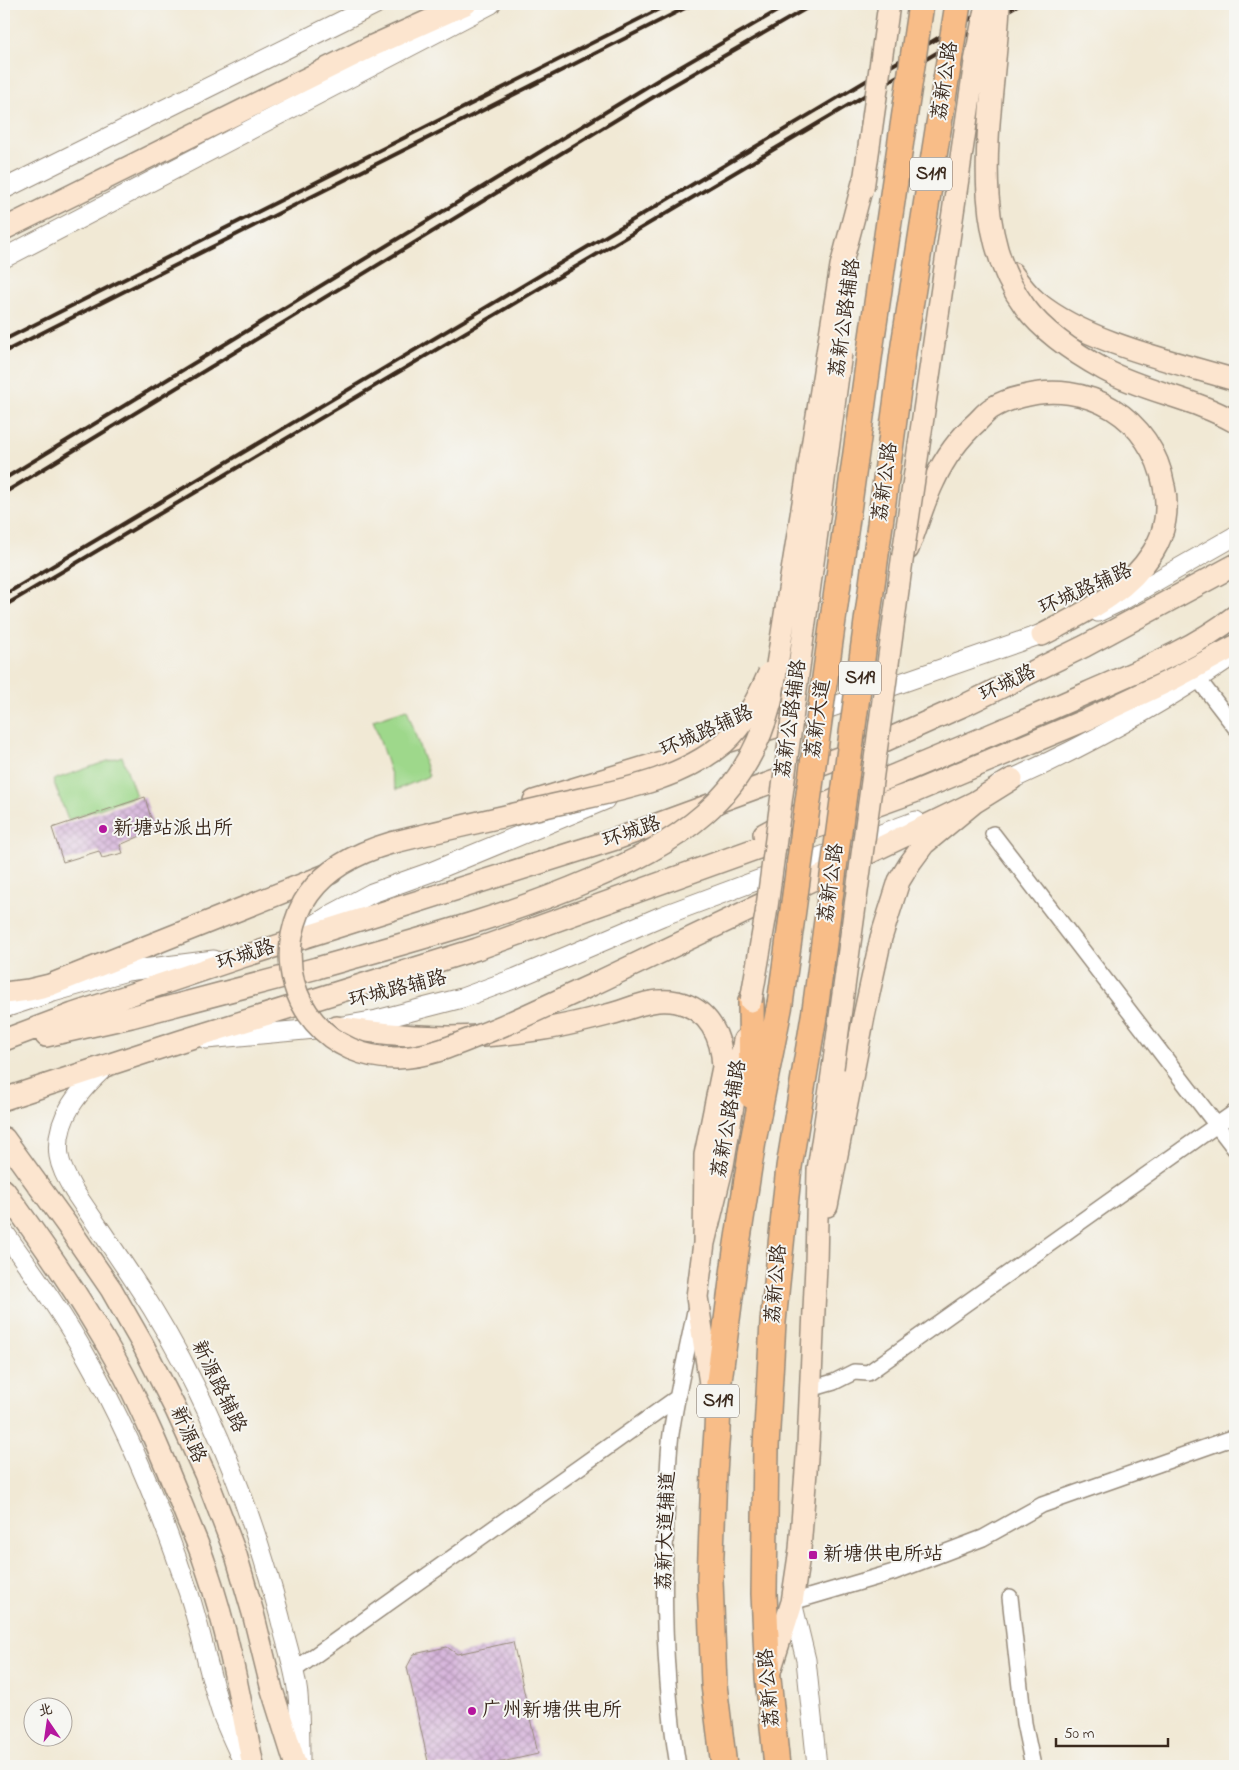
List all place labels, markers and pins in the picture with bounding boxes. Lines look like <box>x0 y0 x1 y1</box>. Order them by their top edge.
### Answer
place label: 新塘站派出所 <box>113 815 233 844</box>
marker: 新塘站派出所 <box>97 823 109 835</box>
place label: 新塘供电所站 <box>823 1541 943 1570</box>
marker: 新塘供电所站 <box>807 1549 819 1561</box>
place label: 广州新塘供电所 <box>482 1697 622 1726</box>
marker: 广州新塘供电所 <box>466 1705 478 1717</box>

